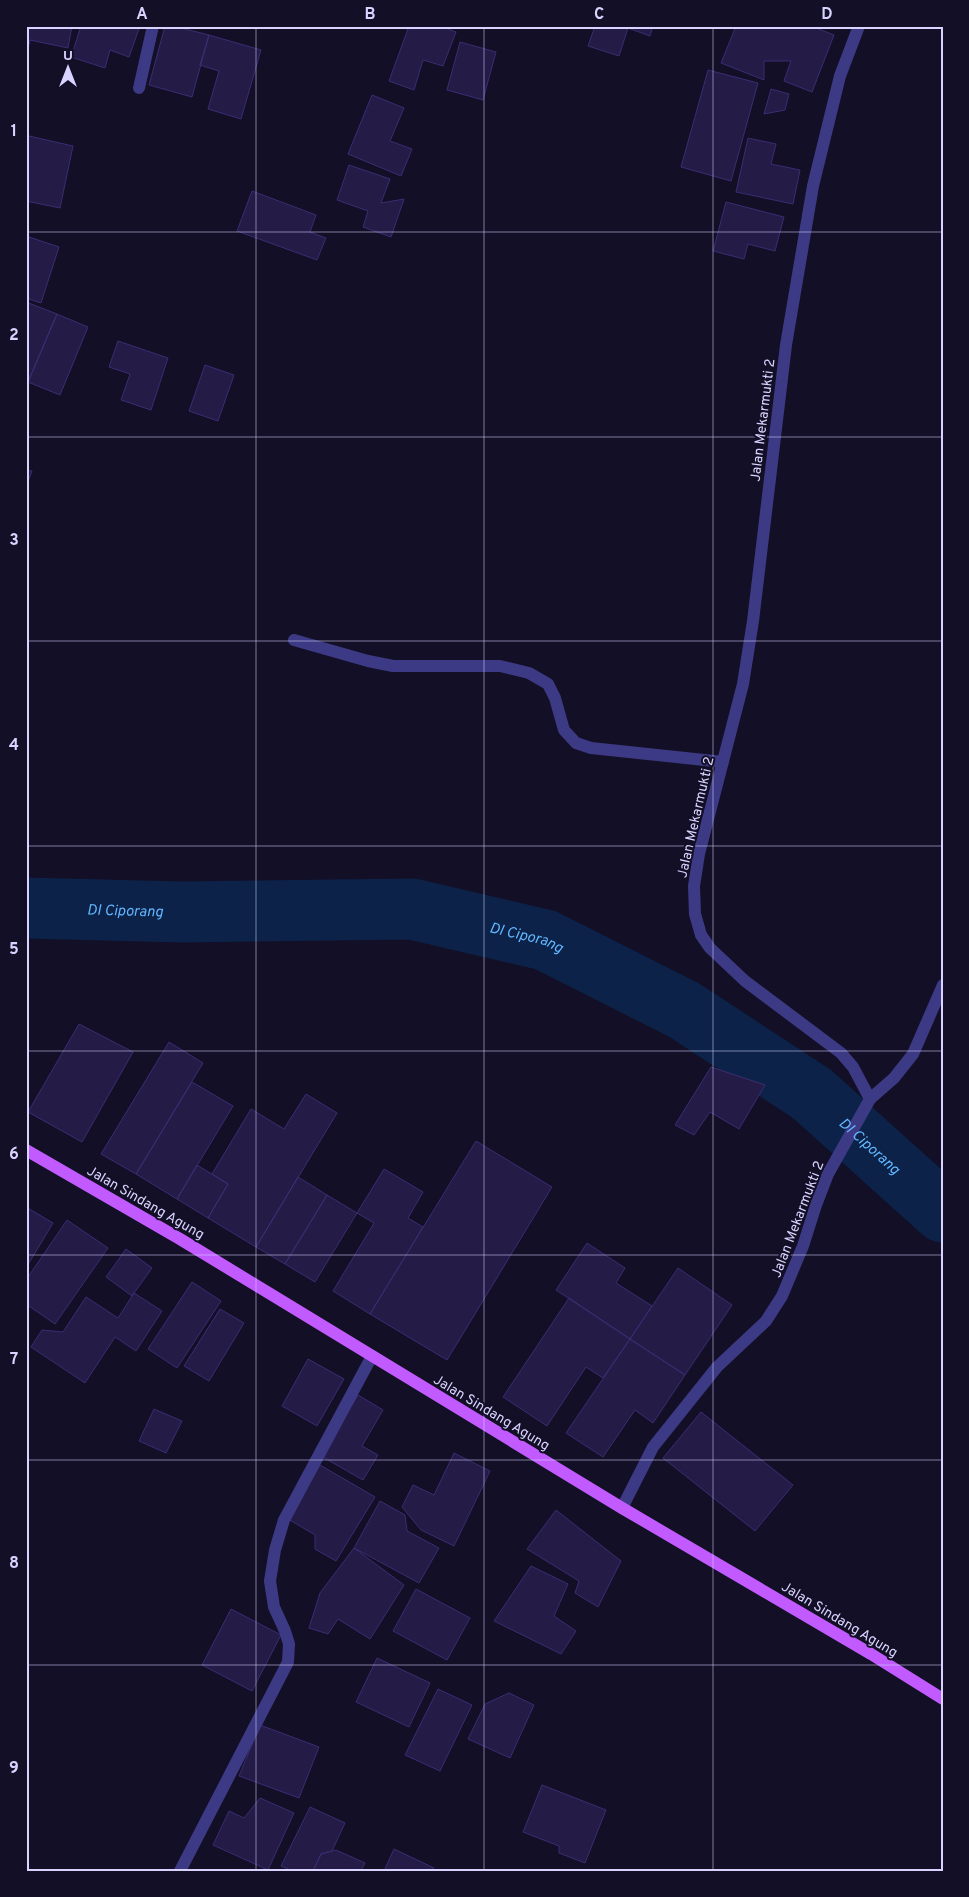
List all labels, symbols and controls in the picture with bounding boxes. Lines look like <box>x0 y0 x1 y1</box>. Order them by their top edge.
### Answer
text: A <box>136 5 148 25</box>
text: B <box>364 5 376 25</box>
text: C <box>594 5 604 25</box>
text: D <box>821 5 833 25</box>
north arrow <box>42 42 92 92</box>
text: U <box>63 48 73 65</box>
text: 1 <box>11 122 17 142</box>
text: 2 <box>9 326 19 346</box>
street label: Jalan Mekarmukti 2 <box>748 358 779 483</box>
text: 3 <box>9 531 19 551</box>
text: 4 <box>9 736 19 756</box>
street label: Jalan Mekarmukti 2 <box>674 755 719 880</box>
water label: DI Ciporang <box>87 902 164 923</box>
water label: DI Ciporang <box>487 919 567 959</box>
text: 5 <box>9 940 19 960</box>
water label: DI Ciporang <box>834 1115 904 1180</box>
text: 6 <box>9 1145 19 1165</box>
street label: Jalan Mekarmukti 2 <box>768 1159 828 1280</box>
street label: Jalan Sindang Agung <box>84 1163 207 1244</box>
text: 7 <box>10 1350 18 1370</box>
street label: Jalan Sindang Agung <box>430 1372 552 1455</box>
text: 8 <box>9 1554 19 1574</box>
street label: Jalan Sindang Agung <box>778 1579 900 1662</box>
text: 9 <box>9 1759 19 1779</box>

